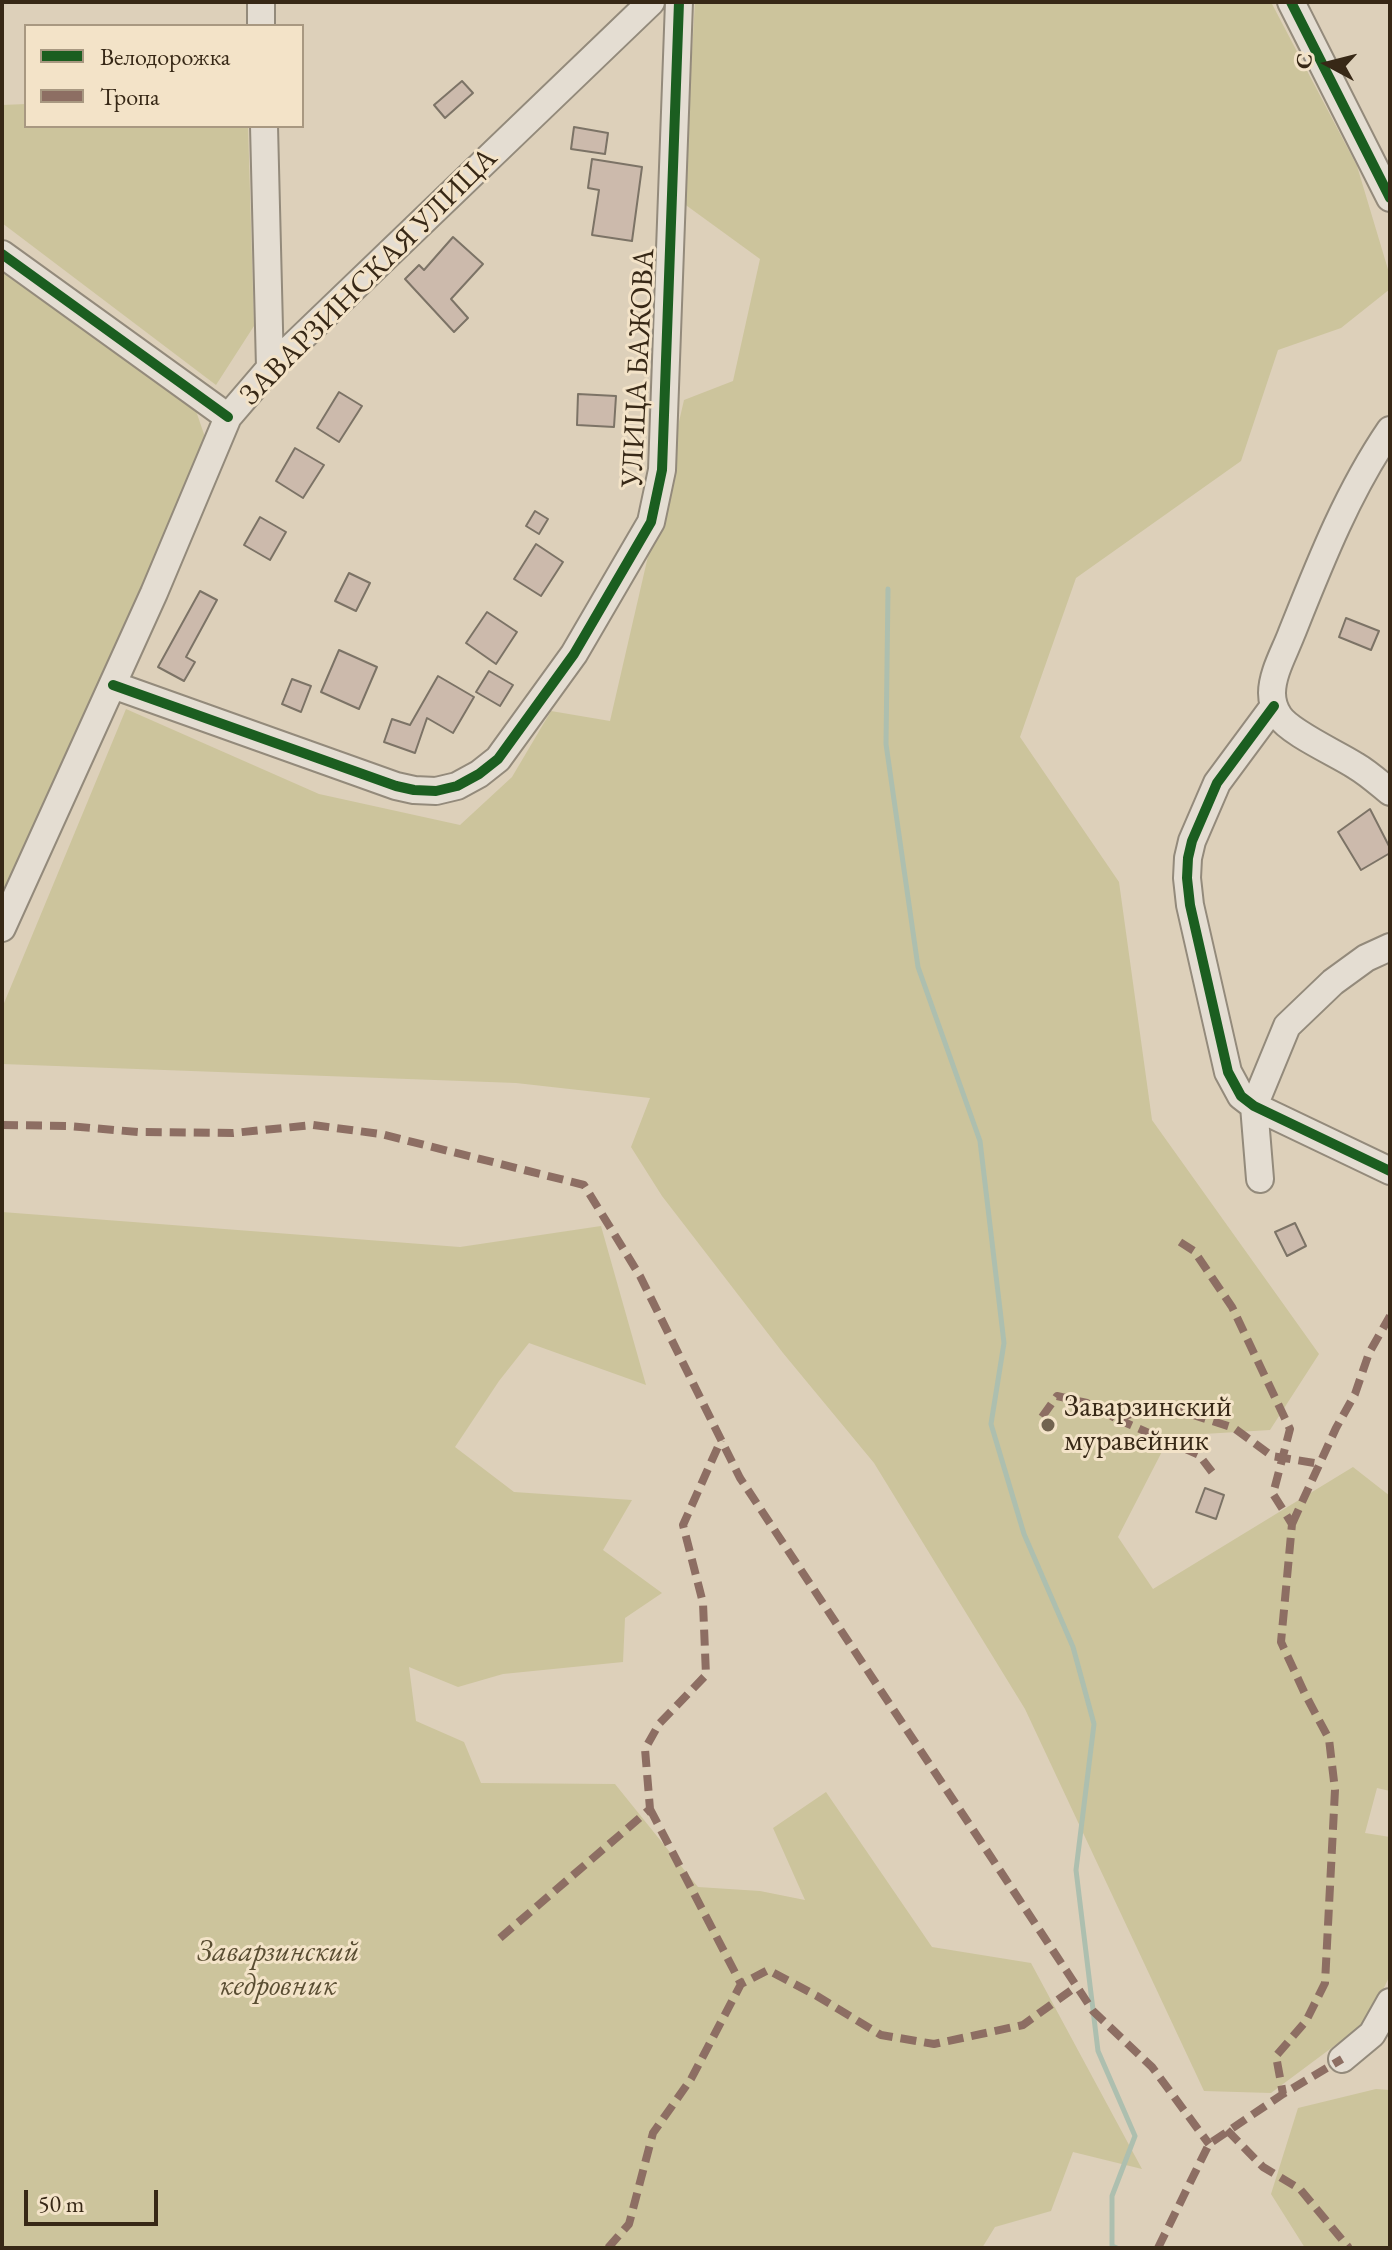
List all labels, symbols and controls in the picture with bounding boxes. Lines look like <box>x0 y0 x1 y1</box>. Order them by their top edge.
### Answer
legend <box>24 24 304 128</box>
north arrow <box>1288 24 1368 104</box>
text: Велодорожка <box>100 41 230 72</box>
text: С <box>1288 52 1319 71</box>
text: Тропа <box>100 81 160 112</box>
street label: ЗАВАРЗИНСКАЯ УЛИЦА <box>233 141 505 413</box>
street label: УЛИЦА БАЖОВА <box>615 248 663 488</box>
place label: Заварзинский муравейник <box>1064 1390 1232 1460</box>
marker: Заварзинский муравейник <box>1039 1416 1057 1434</box>
park label: Заварзинский кедровник <box>197 1935 359 2006</box>
scale bar <box>28 2174 162 2224</box>
text: 50 m <box>38 2188 85 2219</box>

